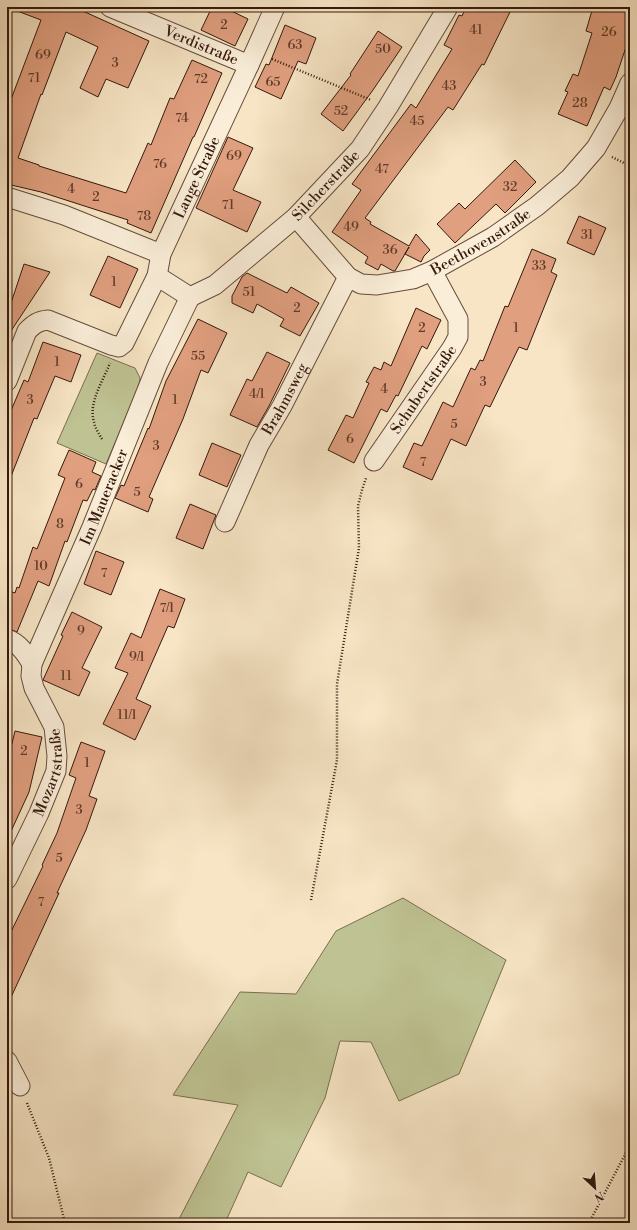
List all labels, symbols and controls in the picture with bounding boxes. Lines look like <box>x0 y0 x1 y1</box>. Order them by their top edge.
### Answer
house number: 2 <box>220 17 228 33</box>
street label: Verdistraße <box>160 21 241 69</box>
house number: 41 <box>469 22 483 38</box>
house number: 26 <box>601 24 617 40</box>
house number: 63 <box>287 37 303 53</box>
house number: 50 <box>375 41 391 57</box>
house number: 69 <box>35 47 51 63</box>
house number: 3 <box>111 55 119 71</box>
house number: 71 <box>28 70 41 86</box>
house number: 72 <box>194 71 208 87</box>
house number: 65 <box>265 74 281 90</box>
house number: 43 <box>442 78 456 94</box>
house number: 28 <box>572 95 588 111</box>
house number: 52 <box>334 103 348 119</box>
house number: 74 <box>175 110 189 126</box>
house number: 45 <box>410 113 424 129</box>
street label: Lange Straße <box>169 133 224 222</box>
street label: Silcherstraße <box>288 146 364 225</box>
house number: 69 <box>226 148 242 164</box>
house number: 76 <box>153 156 167 172</box>
house number: 47 <box>375 161 389 177</box>
house number: 32 <box>503 179 517 195</box>
house number: 4 <box>67 181 75 197</box>
house number: 2 <box>92 189 100 205</box>
house number: 71 <box>222 197 235 213</box>
street label: Beethovenstraße <box>426 204 534 280</box>
house number: 78 <box>137 208 151 224</box>
house number: 49 <box>343 219 359 235</box>
house number: 31 <box>581 227 594 243</box>
house number: 36 <box>382 242 398 258</box>
house number: 33 <box>532 258 546 274</box>
house number: 1 <box>111 274 117 290</box>
house number: 51 <box>243 284 256 300</box>
house number: 2 <box>293 300 301 316</box>
house number: 2 <box>418 320 426 336</box>
house number: 1 <box>513 320 519 336</box>
street label: Schubertstraße <box>386 341 461 438</box>
house number: 55 <box>191 348 205 364</box>
house number: 1 <box>54 354 60 370</box>
street label: Brahmsweg <box>257 360 312 439</box>
house number: 3 <box>479 374 487 390</box>
house number: 4 <box>380 381 388 397</box>
house number: 4/1 <box>249 386 265 402</box>
house number: 3 <box>26 392 34 408</box>
house number: 1 <box>172 392 178 408</box>
house number: 5 <box>450 416 458 432</box>
house number: 6 <box>346 431 354 447</box>
house number: 3 <box>152 438 160 454</box>
street label: Im Maueracker <box>76 446 132 548</box>
house number: 7 <box>420 454 427 470</box>
house number: 6 <box>75 476 83 492</box>
house number: 5 <box>133 484 141 500</box>
house number: 8 <box>56 516 64 532</box>
house number: 10 <box>34 558 48 574</box>
house number: 7 <box>101 565 108 581</box>
house number: 7/1 <box>160 600 175 616</box>
house number: 9 <box>77 623 85 639</box>
house number: 9/1 <box>129 649 145 665</box>
house number: 11 <box>60 668 72 684</box>
house number: 11/1 <box>117 707 137 723</box>
street label: Mozartstraße <box>29 727 67 819</box>
house number: 2 <box>20 743 28 759</box>
house number: 1 <box>84 755 90 771</box>
house number: 3 <box>75 802 83 818</box>
house number: 5 <box>55 850 63 866</box>
house number: 7 <box>38 894 45 910</box>
north arrow <box>575 1168 615 1208</box>
text: N <box>592 1188 606 1204</box>

